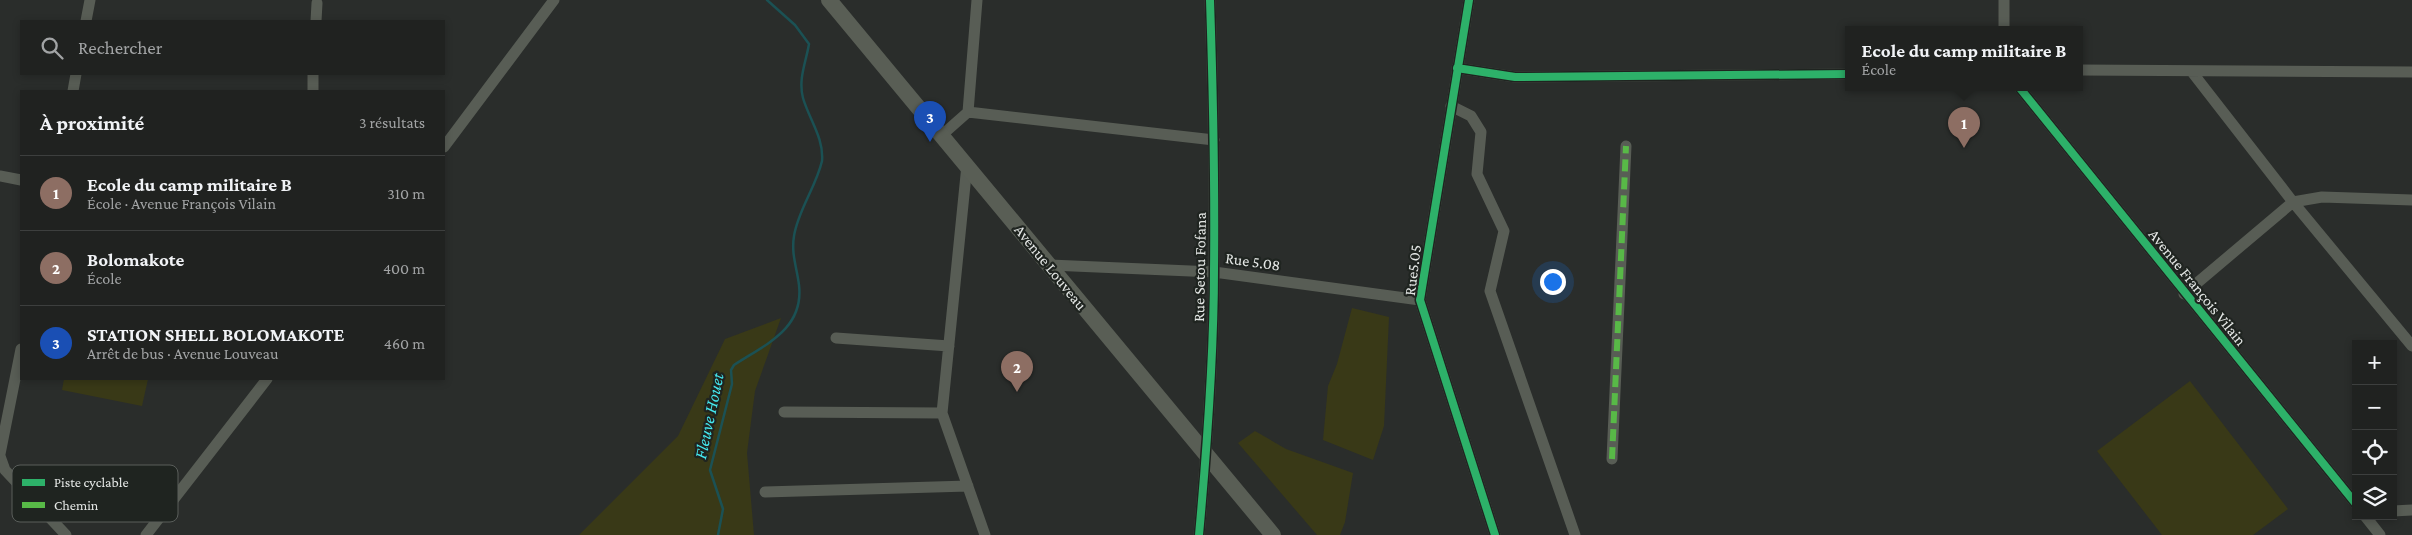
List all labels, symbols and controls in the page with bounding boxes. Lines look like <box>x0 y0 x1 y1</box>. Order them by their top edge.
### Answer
search box <box>20 20 445 75</box>
popup <box>1845 26 2083 91</box>
icon: search <box>38 34 66 62</box>
text: Rechercher <box>78 37 162 58</box>
text: Ecole du camp militaire B <box>1862 40 2066 61</box>
text: École <box>1862 61 1896 78</box>
pin: 3 <box>914 101 946 142</box>
pin: 1 <box>1948 107 1980 148</box>
text: À proximité <box>40 111 144 135</box>
text: 3 résultats <box>359 114 425 131</box>
text: Ecole du camp militaire B <box>87 174 292 195</box>
text: 1 <box>53 185 59 202</box>
text: 310 m <box>387 185 425 202</box>
text: École · Avenue François Vilain <box>87 195 276 212</box>
street label: Rue Setou Fofana <box>1190 211 1209 322</box>
street label: Avenue Louveau <box>1011 221 1090 314</box>
street label: Avenue François Vilain <box>2145 226 2250 350</box>
street label: Rue5.05 <box>1401 244 1424 297</box>
text: Bolomakote <box>87 249 184 270</box>
street label: Rue 5.08 <box>1224 249 1282 274</box>
text: 2 <box>52 260 60 277</box>
text: 400 m <box>383 260 425 277</box>
your location <box>1540 269 1566 295</box>
text: École <box>87 270 121 287</box>
text: STATION SHELL BOLOMAKOTE <box>87 324 344 345</box>
text: 3 <box>52 335 60 352</box>
text: 460 m <box>384 335 425 352</box>
map controls <box>2352 340 2397 520</box>
button: + <box>2352 340 2397 385</box>
text: Arrêt de bus · Avenue Louveau <box>87 345 278 362</box>
pin: 2 <box>1001 351 1033 392</box>
water label: Fleuve Houet <box>690 370 728 461</box>
button: − <box>2352 385 2397 430</box>
button: locate <box>2352 430 2397 475</box>
legend <box>12 465 178 522</box>
text: Piste cyclable <box>54 474 129 490</box>
button: layers <box>2352 475 2397 520</box>
text: Chemin <box>54 497 99 513</box>

